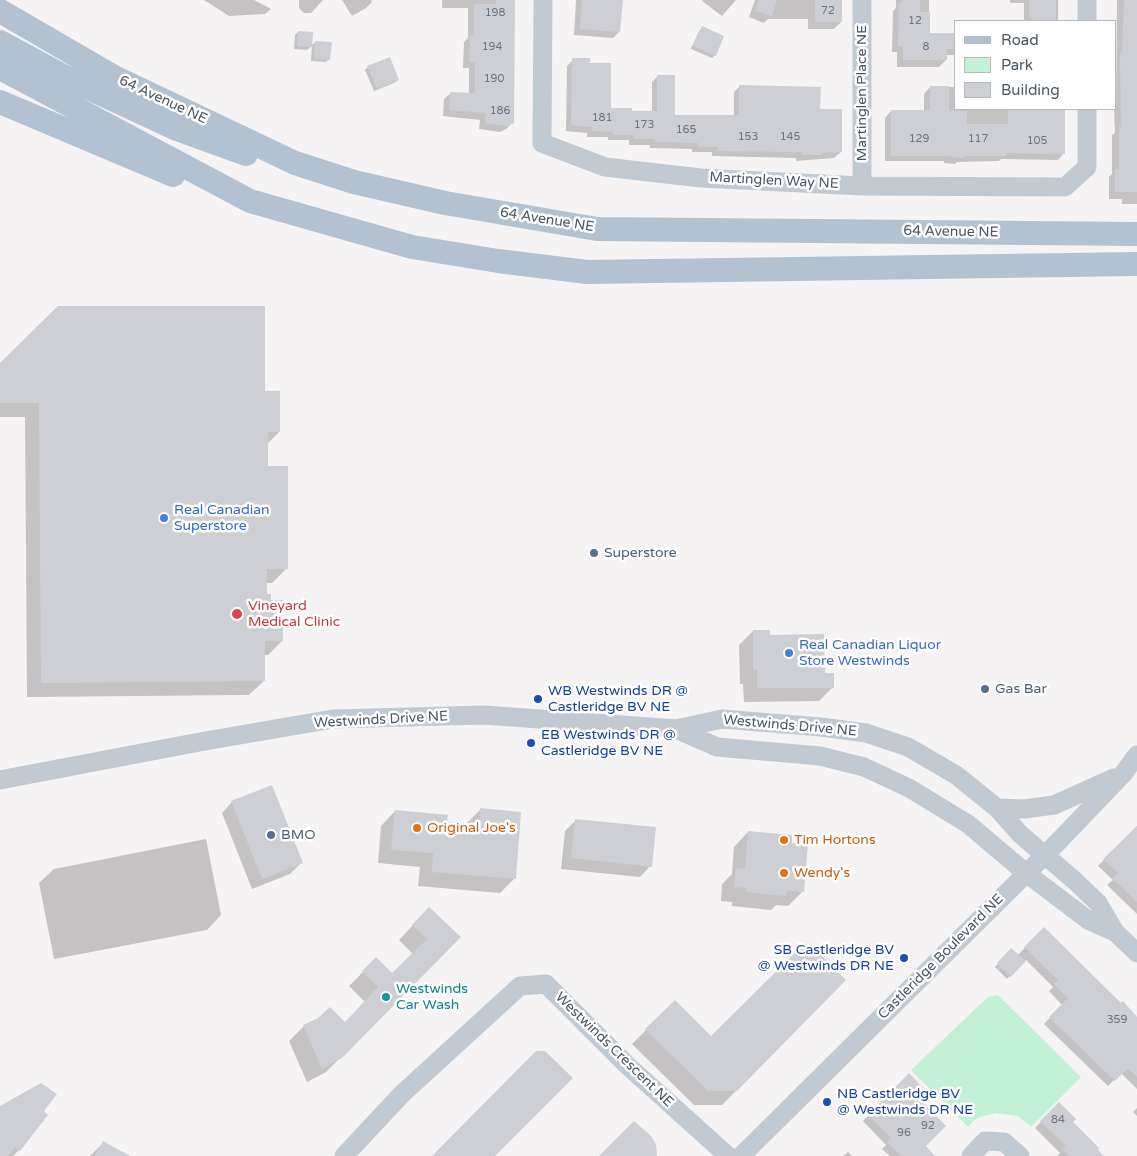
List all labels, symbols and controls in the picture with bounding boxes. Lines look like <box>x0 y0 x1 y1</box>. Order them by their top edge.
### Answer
house number: 72 <box>821 4 835 18</box>
house number: 198 <box>485 6 505 20</box>
house number: 12 <box>908 14 922 28</box>
legend <box>954 20 1117 110</box>
street label: Martinglen Place NE <box>854 25 870 161</box>
text: Road <box>1001 31 1039 49</box>
house number: 194 <box>482 40 502 54</box>
house number: 8 <box>923 40 929 54</box>
text: Park <box>1001 56 1033 74</box>
street label: 64 Avenue NE <box>116 72 210 128</box>
house number: 190 <box>484 72 504 86</box>
text: Building <box>1001 81 1060 99</box>
house number: 186 <box>490 104 510 118</box>
house number: 181 <box>592 111 612 125</box>
house number: 173 <box>634 118 654 132</box>
house number: 165 <box>676 123 696 137</box>
house number: 153 <box>738 130 758 144</box>
house number: 145 <box>780 130 800 144</box>
house number: 129 <box>909 132 929 146</box>
house number: 117 <box>968 132 988 146</box>
house number: 105 <box>1027 134 1047 148</box>
street label: Martinglen Way NE <box>709 169 839 193</box>
street label: 64 Avenue NE <box>499 204 595 236</box>
street label: 64 Avenue NE <box>903 223 999 241</box>
place label: Real Canadian Superstore <box>174 502 270 534</box>
marker: Real Canadian Superstore <box>158 512 170 524</box>
place label: Superstore <box>604 545 677 561</box>
marker: Superstore <box>588 547 600 559</box>
place label: Vineyard Medical Clinic <box>248 598 340 630</box>
marker: Vineyard Medical Clinic <box>230 607 244 621</box>
place label: Real Canadian Liquor Store Westwinds <box>799 637 941 670</box>
marker: Real Canadian Liquor Store Westwinds <box>783 647 795 659</box>
place label: Gas Bar <box>995 681 1047 697</box>
place label: WB Westwinds DR @ Castleridge BV NE <box>548 683 688 716</box>
marker: Gas Bar <box>979 683 991 695</box>
marker: WB Westwinds DR @ Castleridge BV NE <box>532 693 544 705</box>
street label: Westwinds Drive NE <box>314 708 448 732</box>
street label: Westwinds Drive NE <box>723 712 857 740</box>
place label: EB Westwinds DR @ Castleridge BV NE <box>541 727 676 760</box>
marker: EB Westwinds DR @ Castleridge BV NE <box>525 737 537 749</box>
place label: Original Joe's <box>427 820 516 836</box>
marker: Original Joe's <box>411 822 423 834</box>
place label: BMO <box>281 827 316 843</box>
marker: BMO <box>265 829 277 841</box>
place label: Tim Hortons <box>794 832 876 848</box>
marker: Tim Hortons <box>778 834 790 846</box>
place label: Wendy's <box>794 865 850 881</box>
marker: Wendy's <box>778 867 790 879</box>
street label: Castleridge Boulevard NE <box>875 891 1007 1023</box>
place label: SB Castleridge BV @ Westwinds DR NE <box>758 942 894 974</box>
marker: SB Castleridge BV @ Westwinds DR NE <box>898 952 910 964</box>
place label: Westwinds Car Wash <box>396 981 468 1014</box>
street label: Westwinds Crescent NE <box>551 989 677 1111</box>
marker: Westwinds Car Wash <box>380 991 392 1003</box>
house number: 359 <box>1107 1013 1127 1027</box>
place label: NB Castleridge BV @ Westwinds DR NE <box>837 1086 973 1118</box>
marker: NB Castleridge BV @ Westwinds DR NE <box>821 1096 833 1108</box>
house number: 84 <box>1051 1113 1065 1127</box>
house number: 92 <box>921 1119 935 1133</box>
house number: 96 <box>897 1126 911 1140</box>

